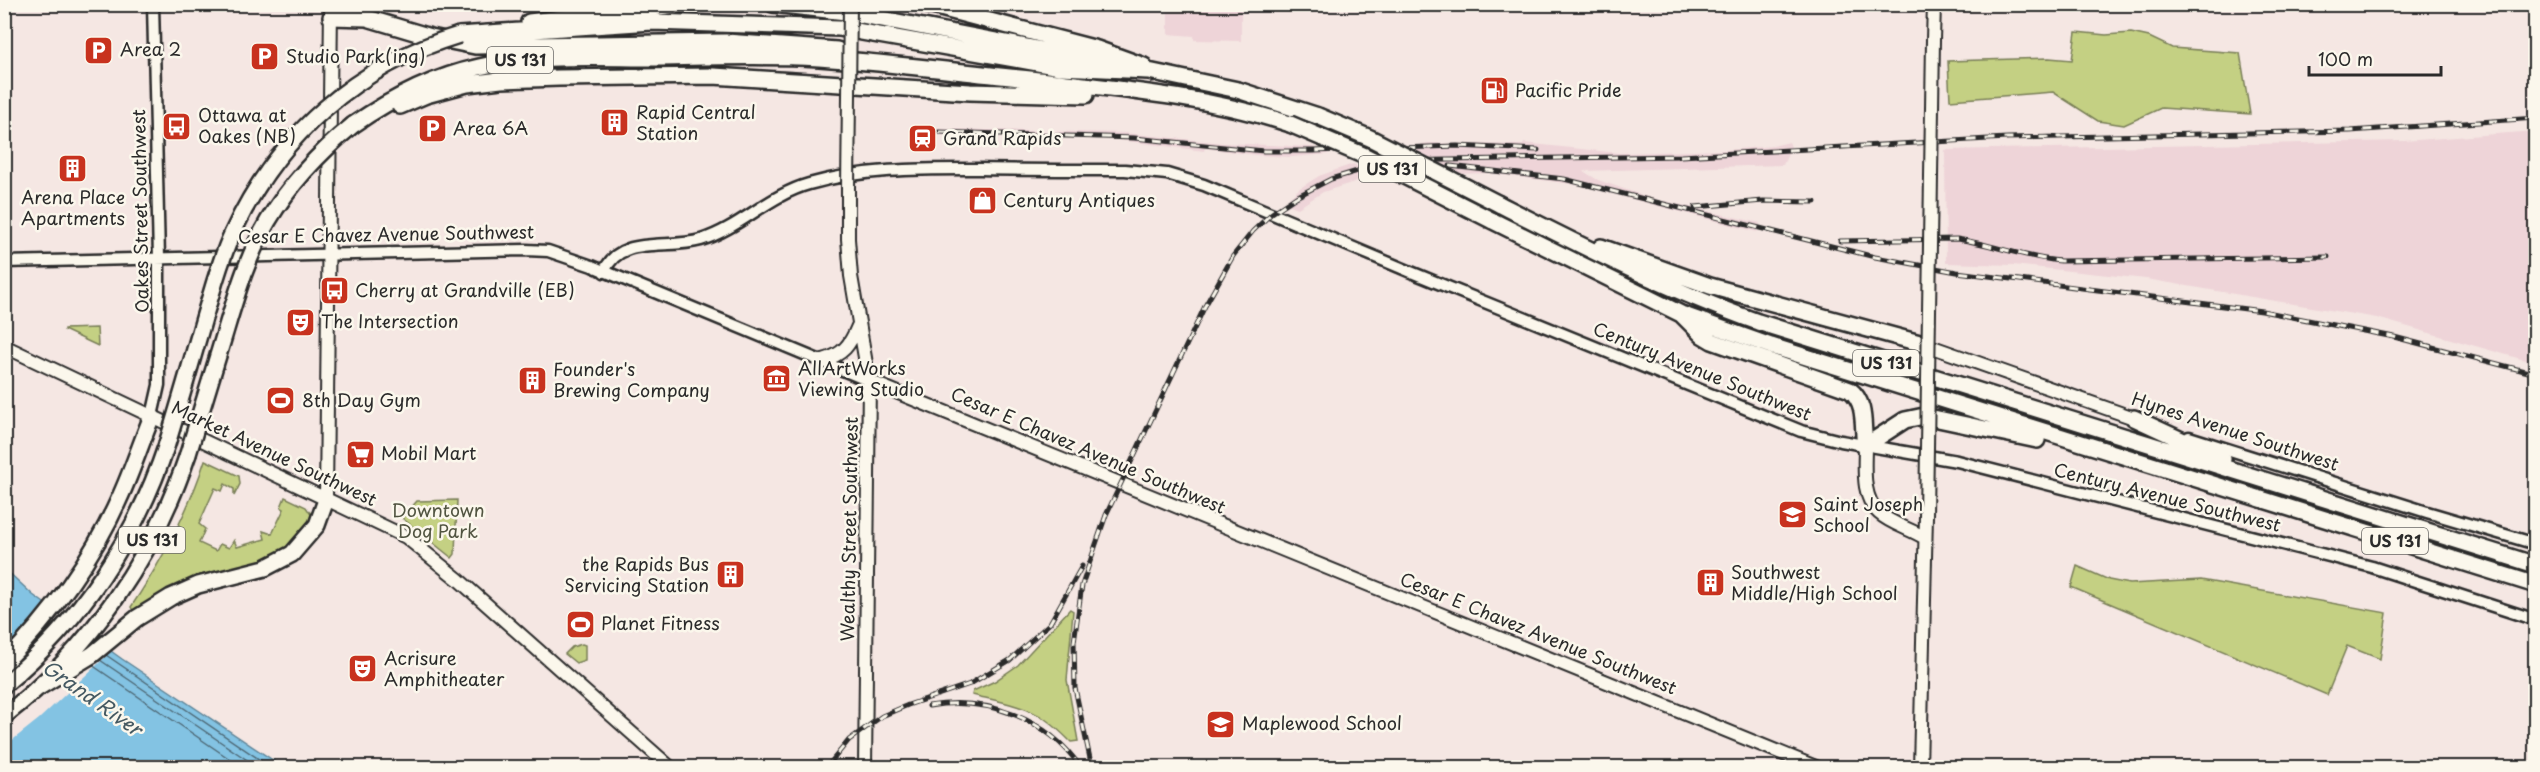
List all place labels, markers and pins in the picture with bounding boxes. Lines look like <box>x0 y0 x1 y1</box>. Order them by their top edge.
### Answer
parking icon: Area 2 <box>83 34 115 66</box>
place label: Area 2 <box>120 35 181 62</box>
parking icon: Studio Park(ing) <box>249 41 281 73</box>
place label: Studio Park(ing) <box>286 42 426 69</box>
fuel station icon: Pacific Pride <box>1478 75 1510 107</box>
place label: Pacific Pride <box>1515 76 1622 103</box>
place label: Rapid Central Station <box>636 98 756 146</box>
place label: Ottawa at Oakes (NB) <box>198 101 296 149</box>
building icon: Rapid Central Station <box>599 107 631 139</box>
bus stop icon: Ottawa at Oakes (NB) <box>161 110 193 142</box>
parking icon: Area 6A <box>416 113 448 145</box>
place label: Area 6A <box>453 114 528 141</box>
station icon: Grand Rapids <box>906 123 938 155</box>
place label: Grand Rapids <box>943 124 1061 151</box>
building icon: Arena Place Apartments <box>57 153 89 185</box>
place label: Arena Place Apartments <box>21 183 125 231</box>
shop icon: Century Antiques <box>966 185 998 217</box>
place label: Century Antiques <box>1003 186 1155 213</box>
bus stop icon: Cherry at Grandville (EB) <box>318 275 350 307</box>
place label: Cherry at Grandville (EB) <box>355 276 575 303</box>
theatre icon: The Intersection <box>284 306 316 338</box>
place label: The Intersection <box>321 307 458 334</box>
place label: AllArtWorks Viewing Studio <box>798 354 924 402</box>
place label: Founder's Brewing Company <box>553 355 710 403</box>
museum icon: AllArtWorks Viewing Studio <box>761 363 793 395</box>
building icon: Founder's Brewing Company <box>516 364 548 396</box>
sports icon: 8th Day Gym <box>265 385 297 417</box>
place label: 8th Day Gym <box>302 386 421 413</box>
supermarket icon: Mobil Mart <box>344 438 376 470</box>
place label: Mobil Mart <box>381 439 476 466</box>
place label: Saint Joseph School <box>1813 490 1923 538</box>
school or university icon: Saint Joseph School <box>1776 499 1808 531</box>
place label: the Rapids Bus Servicing Station <box>564 550 709 598</box>
place label: Southwest Middle/High School <box>1731 558 1898 606</box>
building icon: the Rapids Bus Servicing Station <box>714 559 746 591</box>
building icon: Southwest Middle/High School <box>1694 567 1726 599</box>
sports icon: Planet Fitness <box>564 608 596 640</box>
place label: Planet Fitness <box>601 609 720 636</box>
place label: Acrisure Amphitheater <box>384 644 505 692</box>
theatre icon: Acrisure Amphitheater <box>347 653 379 685</box>
school or university icon: Maplewood School <box>1205 708 1237 740</box>
place label: Maplewood School <box>1242 709 1402 736</box>

